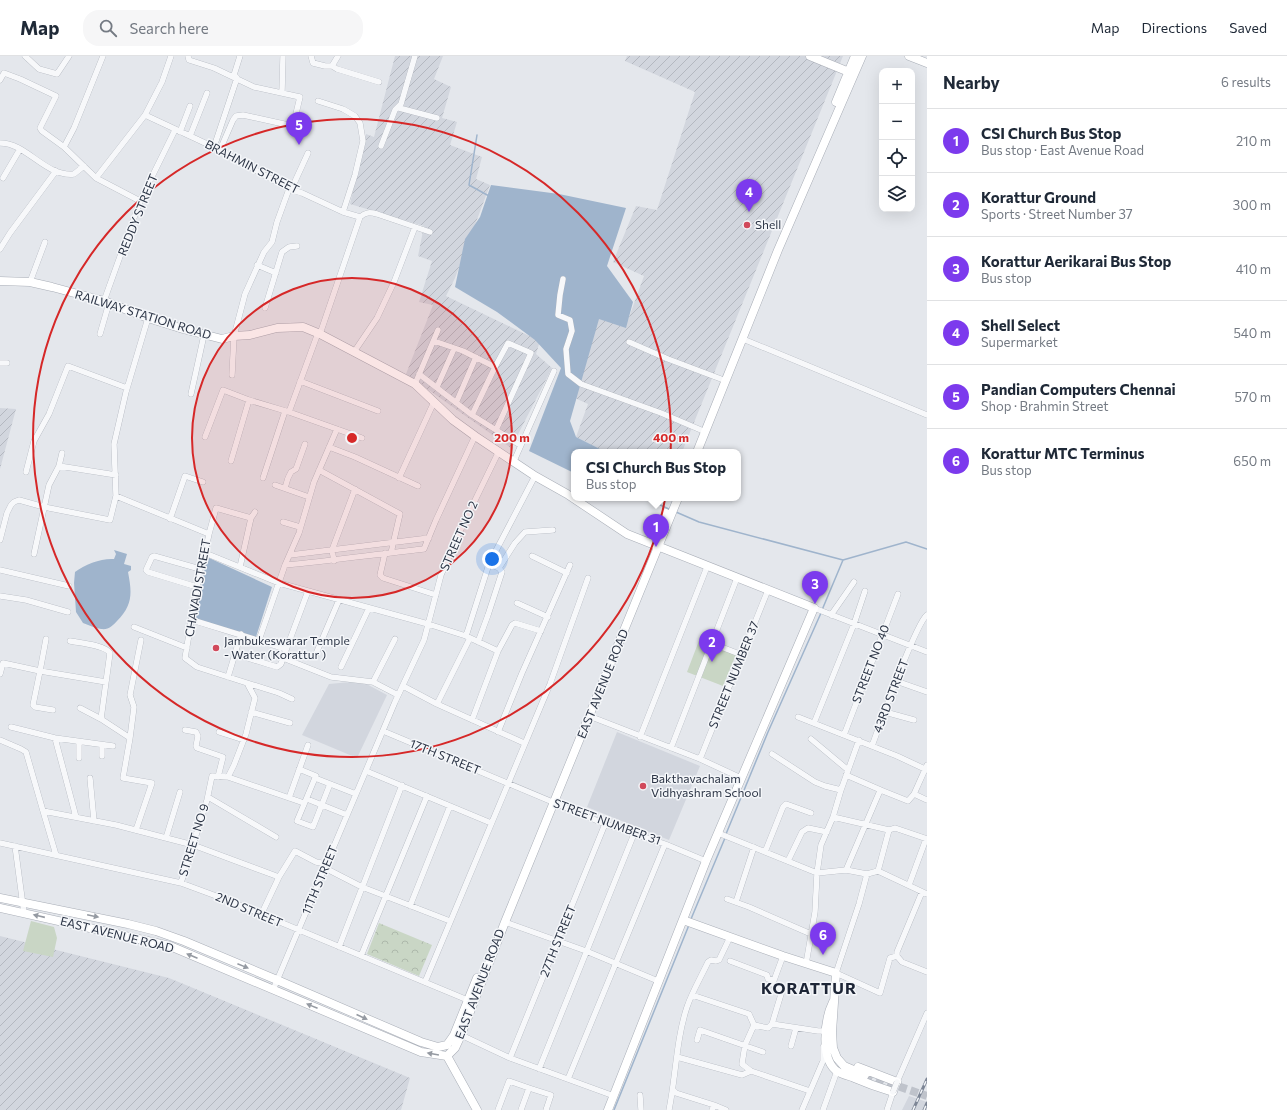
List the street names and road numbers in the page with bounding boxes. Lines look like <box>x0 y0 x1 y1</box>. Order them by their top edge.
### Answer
street label: BRAHMIN STREET <box>203 136 302 196</box>
street label: REDDY STREET <box>114 171 160 258</box>
street label: RAILWAY STATION ROAD <box>74 287 213 341</box>
street label: STREET NO 2 <box>437 498 480 573</box>
street label: CHAVADI STREET <box>181 537 213 638</box>
street label: STREET NUMBER 37 <box>705 619 761 730</box>
street label: STREET NO 40 <box>849 622 892 705</box>
street label: EAST AVENUE ROAD <box>574 627 630 740</box>
street label: 43RD STREET <box>870 657 911 734</box>
street label: 17TH STREET <box>408 736 483 777</box>
street label: STREET NUMBER 31 <box>552 795 663 847</box>
street label: STREET NO 9 <box>175 802 211 878</box>
street label: 11TH STREET <box>298 843 340 916</box>
street label: 2ND STREET <box>214 889 285 930</box>
street label: 27TH STREET <box>536 902 578 979</box>
street label: EAST AVENUE ROAD <box>59 913 176 955</box>
street label: EAST AVENUE ROAD <box>452 927 507 1041</box>

